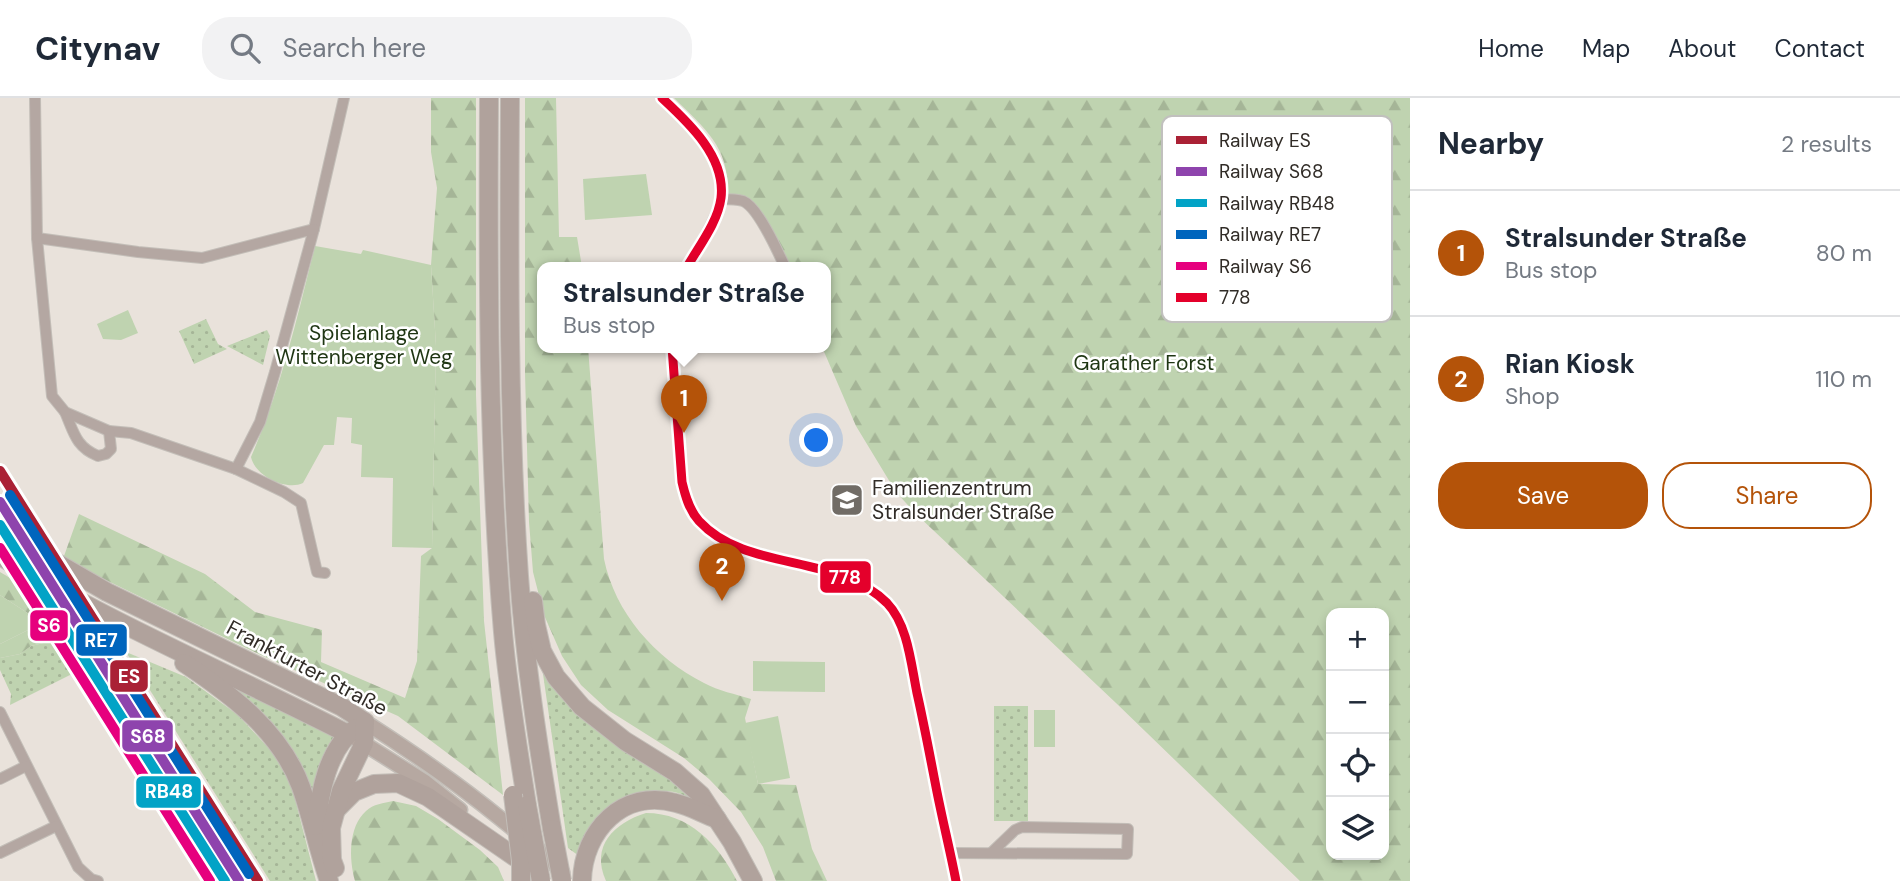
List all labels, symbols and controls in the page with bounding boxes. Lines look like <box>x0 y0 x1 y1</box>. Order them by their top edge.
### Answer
search box <box>202 17 692 80</box>
text: Citynav <box>35 27 160 70</box>
icon: search <box>226 29 264 67</box>
text: Search here <box>282 31 426 65</box>
text: Home <box>1478 33 1544 64</box>
text: Map <box>1582 33 1630 64</box>
text: About <box>1668 33 1737 64</box>
text: Contact <box>1775 33 1865 64</box>
legend <box>1162 116 1392 322</box>
text: Nearby <box>1438 124 1544 163</box>
text: Railway ES <box>1219 128 1311 153</box>
text: 2 results <box>1781 129 1872 159</box>
text: Railway S68 <box>1219 159 1323 184</box>
text: Railway RB48 <box>1219 191 1335 216</box>
text: Stralsunder Straße <box>1505 221 1747 255</box>
text: Railway RE7 <box>1219 222 1321 247</box>
text: 1 <box>1457 238 1465 268</box>
text: 80 m <box>1816 238 1872 268</box>
text: Railway S6 <box>1219 254 1312 279</box>
text: Bus stop <box>1505 255 1597 285</box>
popup <box>537 262 831 353</box>
text: Stralsunder Straße <box>563 276 805 310</box>
text: 778 <box>1219 285 1251 310</box>
text: Bus stop <box>563 310 656 340</box>
park label: Spielanlage Wittenberger Weg <box>275 319 453 371</box>
text: Rian Kiosk <box>1505 347 1635 381</box>
park label: Garather Forst <box>1073 349 1215 377</box>
text: 2 <box>1454 364 1468 394</box>
text: 110 m <box>1815 364 1872 394</box>
pin: 1 <box>661 375 707 433</box>
text: Shop <box>1505 381 1560 411</box>
your location <box>799 423 833 457</box>
button: Save <box>1438 462 1648 529</box>
button: Share <box>1662 462 1872 529</box>
place label: Familienzentrum Stralsunder Straße <box>872 474 1055 526</box>
school or university icon: Familienzentrum Stralsunder Straße <box>828 481 866 519</box>
pin: 2 <box>699 543 745 601</box>
line badge: 778 <box>819 560 872 594</box>
text: 778 <box>829 565 861 590</box>
map controls <box>1326 608 1389 860</box>
button: + <box>1326 608 1389 671</box>
line badge: S6 <box>29 609 69 642</box>
text: S6 <box>37 613 61 638</box>
street label: Frankfurter Straße <box>222 614 392 722</box>
line badge: RE7 <box>75 623 128 657</box>
text: RE7 <box>84 628 118 653</box>
line badge: ES <box>109 659 149 693</box>
text: ES <box>118 664 140 689</box>
button: − <box>1326 671 1389 734</box>
line badge: S68 <box>121 719 174 753</box>
text: S68 <box>130 724 166 749</box>
button: locate <box>1326 734 1389 797</box>
line badge: RB48 <box>135 775 202 809</box>
text: RB48 <box>145 779 193 804</box>
button: layers <box>1326 797 1389 860</box>

